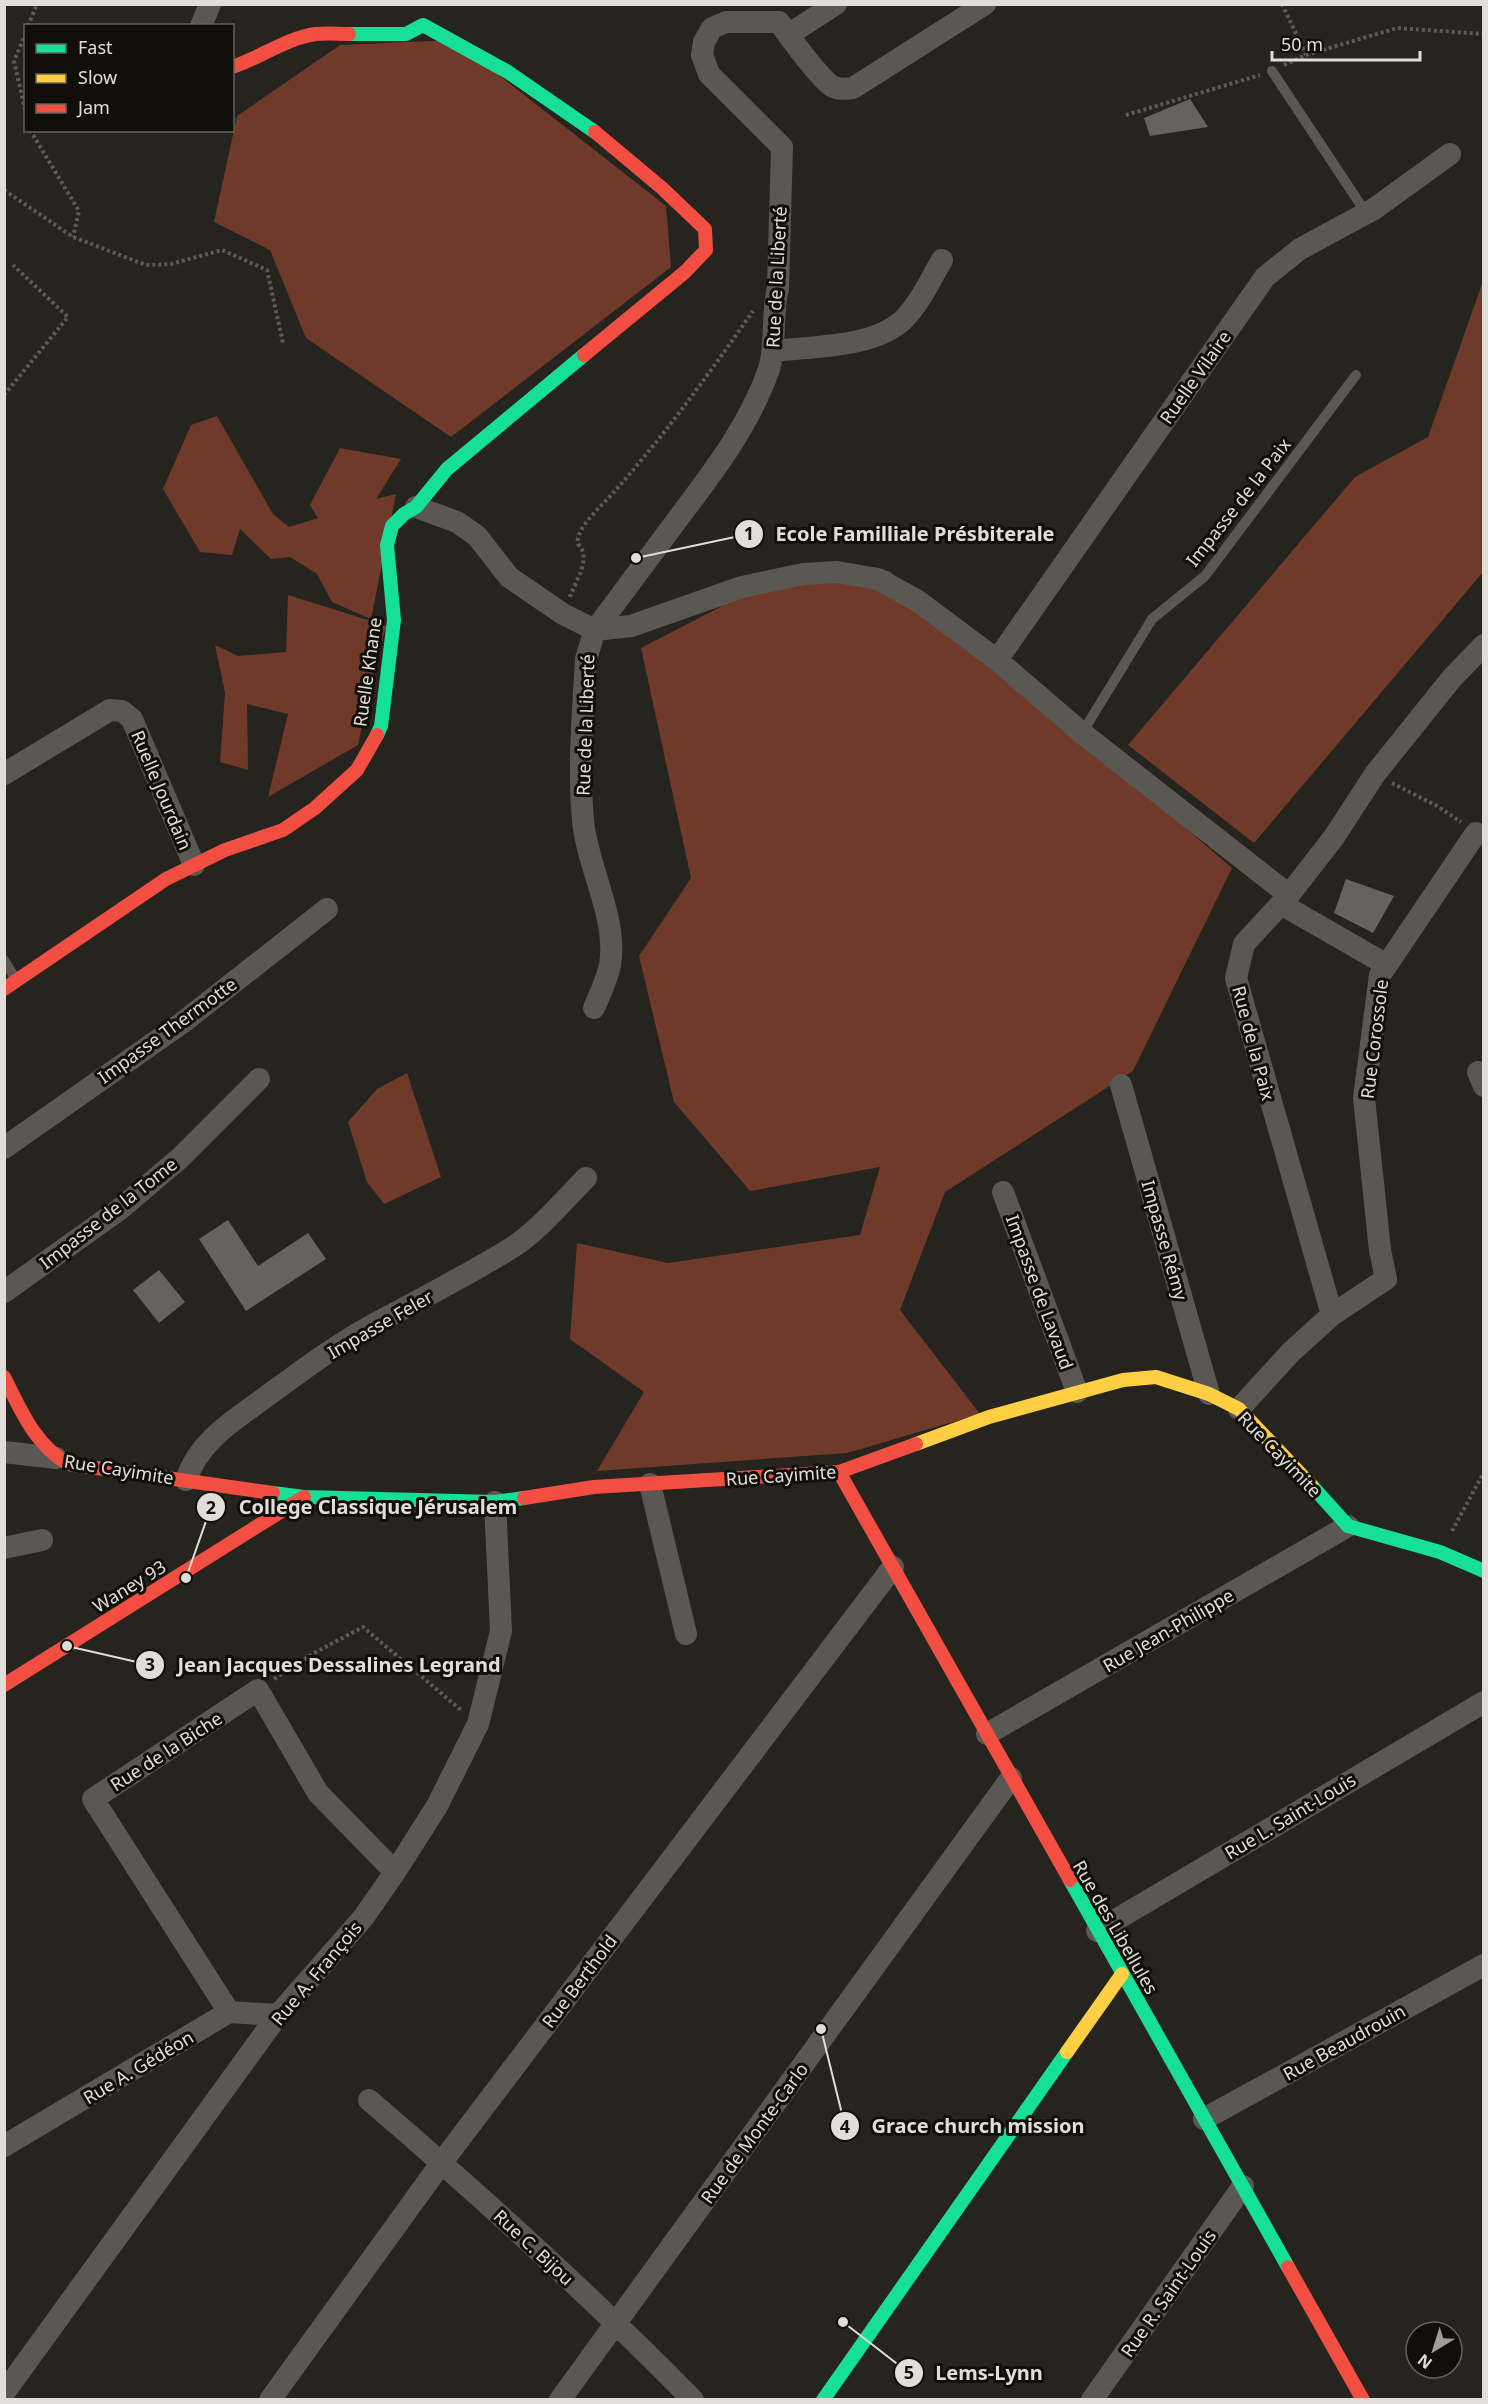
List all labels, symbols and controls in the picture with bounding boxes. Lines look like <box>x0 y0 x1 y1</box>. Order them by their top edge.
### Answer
legend <box>24 24 234 132</box>
scale bar <box>1272 24 1420 62</box>
text: 50 m <box>1281 32 1323 56</box>
text: Fast <box>78 35 113 59</box>
text: Slow <box>78 65 117 89</box>
text: Jam <box>76 95 110 119</box>
street label: Rue de la Liberté <box>760 206 792 348</box>
street label: Ruelle Vilaire <box>1154 326 1236 428</box>
street label: Impasse de la Paix <box>1180 433 1296 571</box>
callout: Ecole Familliale Présbiterale <box>734 515 1067 553</box>
text: Ecole Familliale Présbiterale <box>775 520 1055 547</box>
text: 1 <box>744 521 754 545</box>
street label: Ruelle Khane <box>347 616 387 728</box>
street label: Rue de la Liberté <box>571 654 599 796</box>
street label: Ruelle Jourdain <box>126 727 198 853</box>
street label: Impasse Thermotte <box>93 972 241 1088</box>
street label: Rue Corossole <box>1355 978 1393 1100</box>
street label: Rue de la Paix <box>1227 983 1281 1103</box>
street label: Impasse de la Tome <box>34 1152 182 1274</box>
street label: Impasse Rémy <box>1136 1177 1194 1303</box>
street label: Impasse de Lavaud <box>1001 1211 1079 1373</box>
street label: Impasse Feler <box>323 1284 438 1364</box>
street label: Rue Cayimite <box>1233 1406 1327 1502</box>
street label: Rue Cayimite <box>63 1448 175 1490</box>
street label: Rue Cayimite <box>725 1459 837 1491</box>
callout: College Classique Jérusalem <box>196 1488 529 1526</box>
text: College Classique Jérusalem <box>239 1493 517 1520</box>
text: 2 <box>206 1495 216 1519</box>
street label: Waney 93 <box>88 1554 170 1618</box>
street label: Rue Jean-Philippe <box>1098 1583 1238 1677</box>
callout: Jean Jacques Dessalines Legrand <box>135 1646 512 1684</box>
text: Jean Jacques Dessalines Legrand <box>175 1651 501 1678</box>
text: 3 <box>145 1652 155 1676</box>
street label: Rue de la Biche <box>105 1706 227 1796</box>
street label: Rue L. Saint-Louis <box>1220 1767 1360 1865</box>
street label: Rue des Libellules <box>1068 1856 1164 1998</box>
street label: Rue A. François <box>265 1916 367 2030</box>
street label: Rue Berthold <box>536 1930 622 2032</box>
street label: Rue Beaudrouin <box>1279 1998 1409 2086</box>
street label: Rue A. Gédéon <box>78 2025 198 2109</box>
street label: Rue de Monte-Carlo <box>695 2058 813 2208</box>
callout: Grace church mission <box>830 2107 1097 2145</box>
text: Grace church mission <box>872 2112 1084 2139</box>
text: 4 <box>840 2114 850 2138</box>
street label: Rue C. Bijou <box>489 2204 579 2290</box>
street label: Rue R. Saint-Louis <box>1115 2224 1221 2362</box>
north arrow <box>1404 2320 1464 2380</box>
text: N <box>1413 2349 1437 2374</box>
callout: Lems-Lynn <box>894 2354 1055 2392</box>
text: Lems-Lynn <box>935 2359 1043 2386</box>
text: 5 <box>904 2360 914 2384</box>

